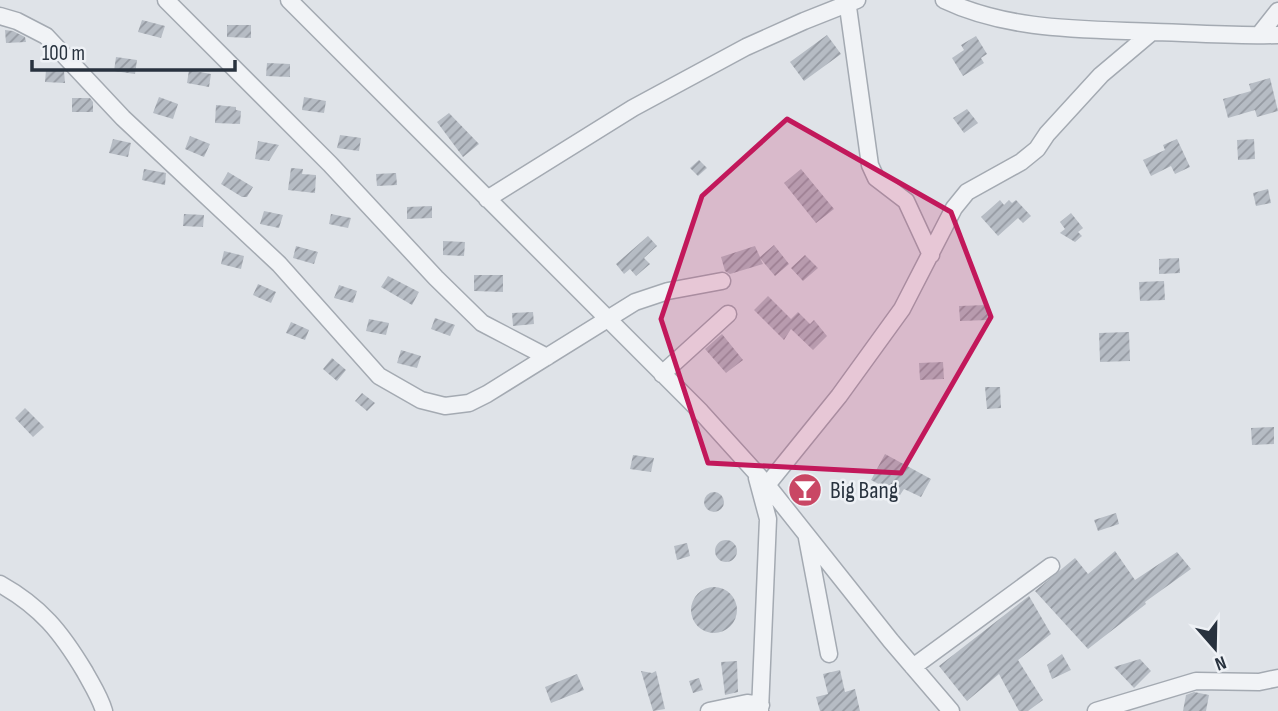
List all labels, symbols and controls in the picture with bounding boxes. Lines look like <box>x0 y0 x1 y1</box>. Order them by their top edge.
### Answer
scale bar <box>32 28 234 72</box>
text: 100 m <box>42 41 85 66</box>
bar icon: Big Bang <box>786 471 824 509</box>
place label: Big Bang <box>830 476 898 505</box>
north arrow <box>1180 613 1250 683</box>
text: N <box>1212 650 1229 675</box>

